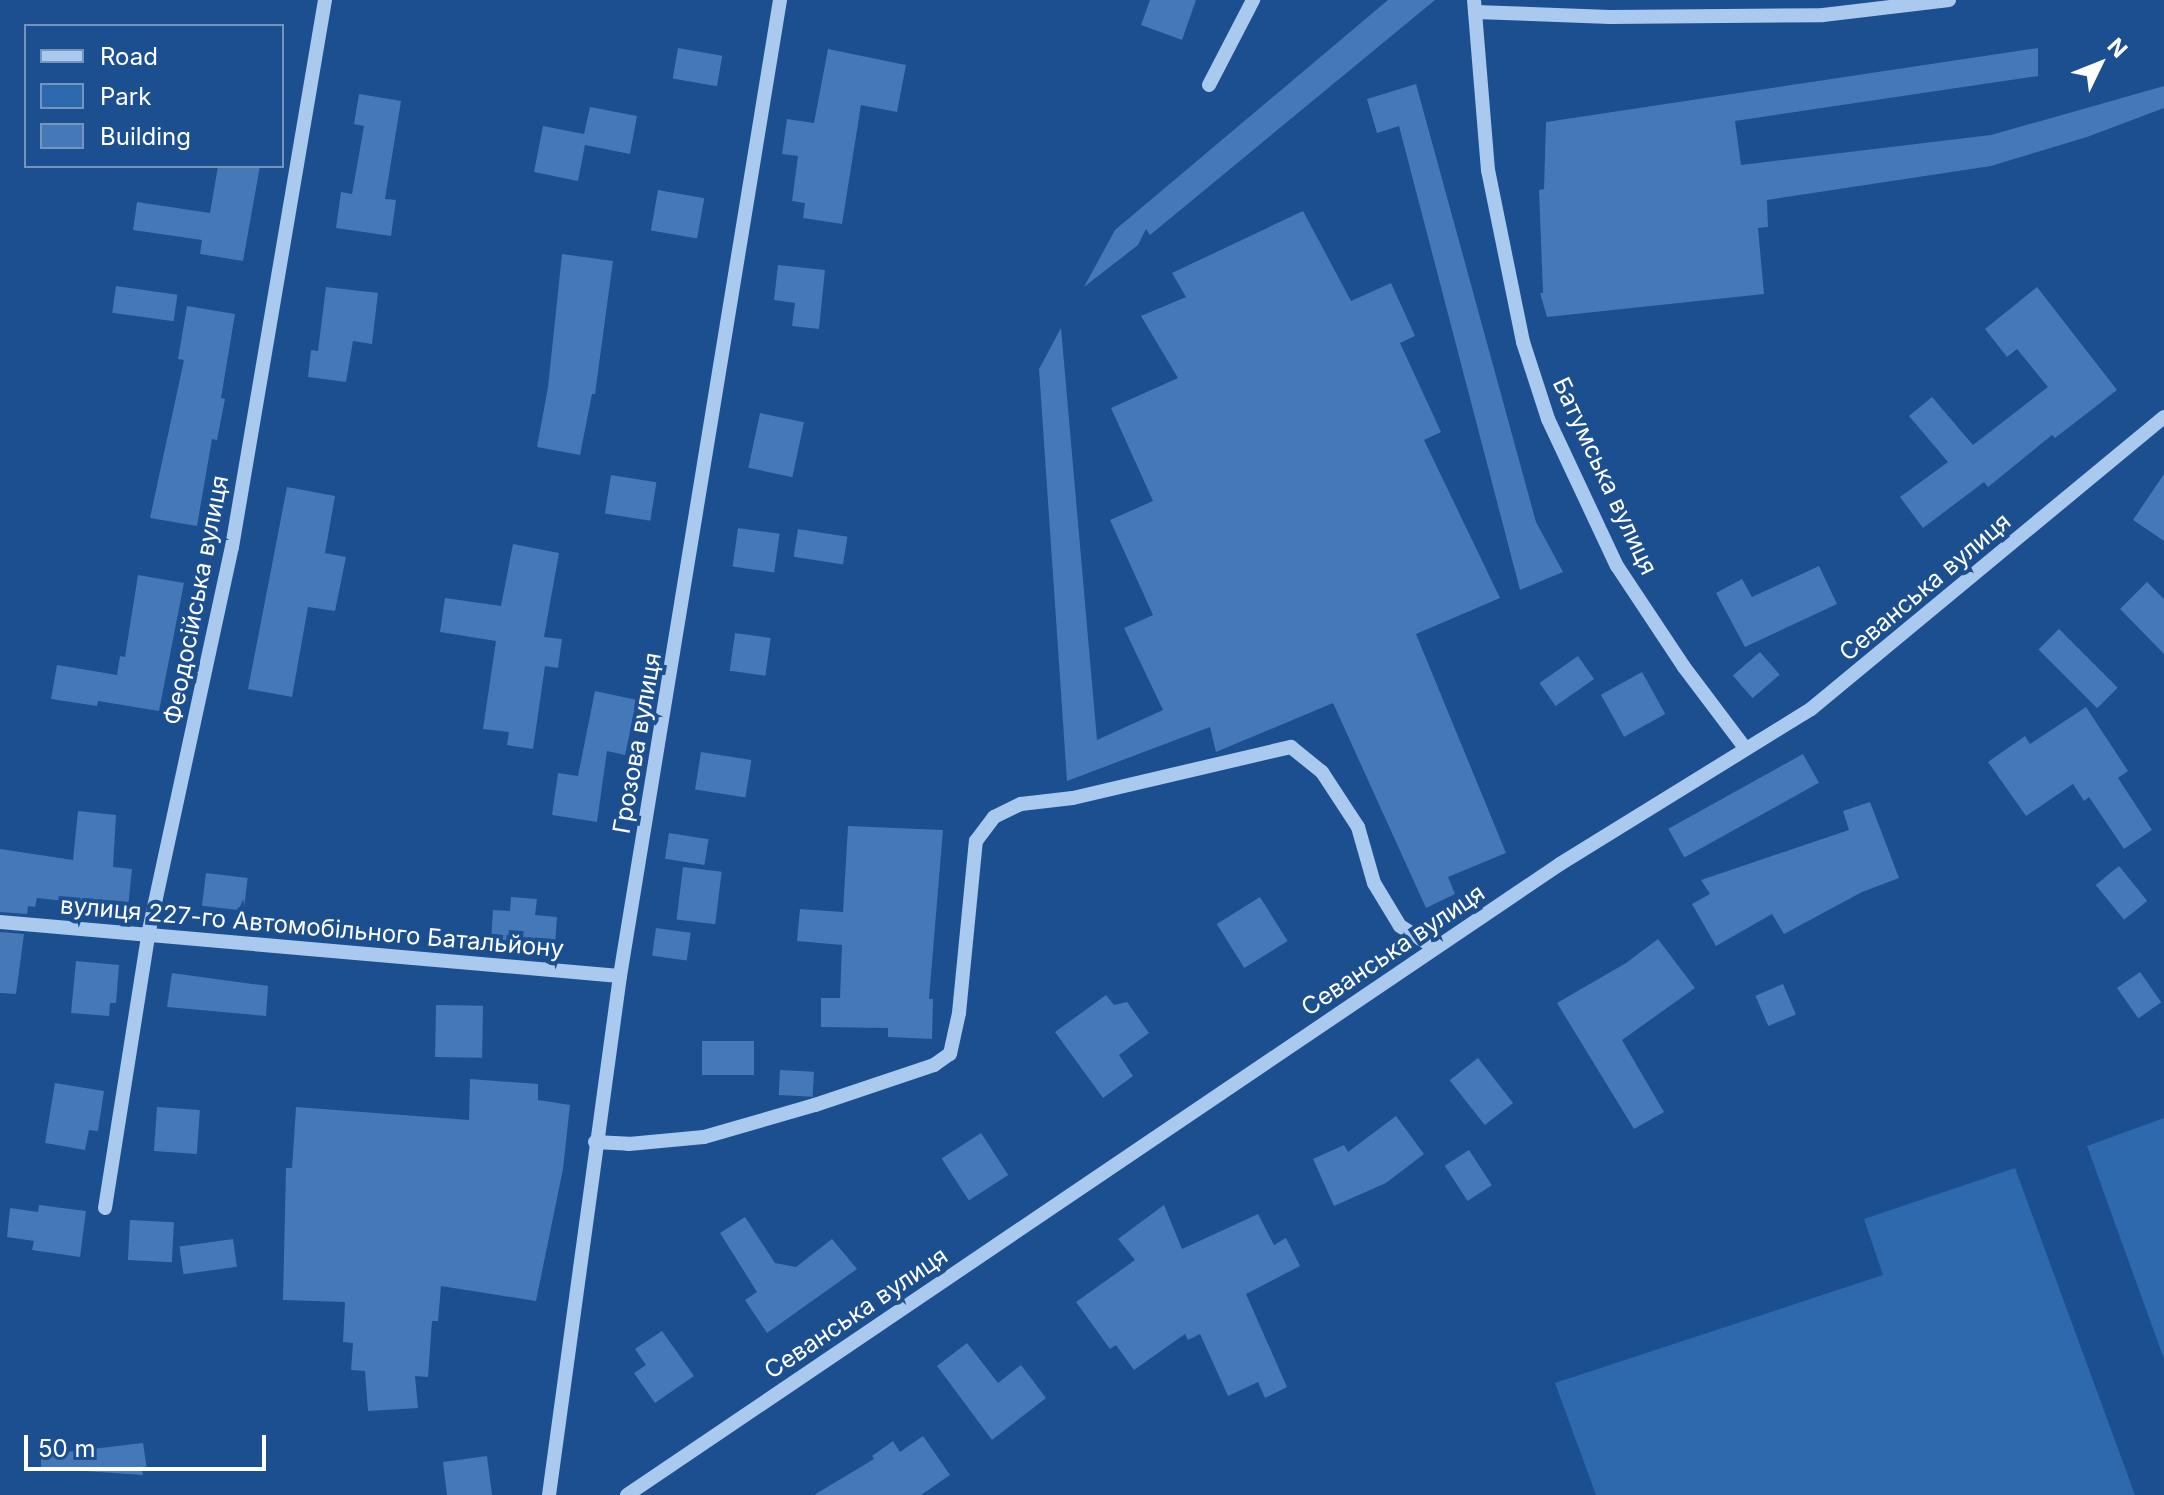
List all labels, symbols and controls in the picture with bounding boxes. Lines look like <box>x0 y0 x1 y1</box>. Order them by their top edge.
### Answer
legend <box>24 24 284 168</box>
north arrow <box>2060 24 2140 104</box>
text: N <box>2102 33 2133 63</box>
text: Road <box>100 42 158 71</box>
text: Park <box>100 82 151 111</box>
text: Building <box>100 122 191 151</box>
street label: Батумська вулиця <box>1547 373 1663 579</box>
street label: Феодосійська вулиця <box>158 473 234 727</box>
street label: Севанська вулиця <box>1834 507 2016 667</box>
street label: Грозова вулиця <box>607 650 667 836</box>
street label: Севанська вулиця <box>1296 878 1490 1022</box>
street label: вулиця 227-го Автомобільного Батальйону <box>59 891 565 963</box>
street label: Севанська вулиця <box>759 1241 953 1385</box>
scale bar <box>28 1419 270 1469</box>
text: 50 m <box>38 1434 96 1463</box>

